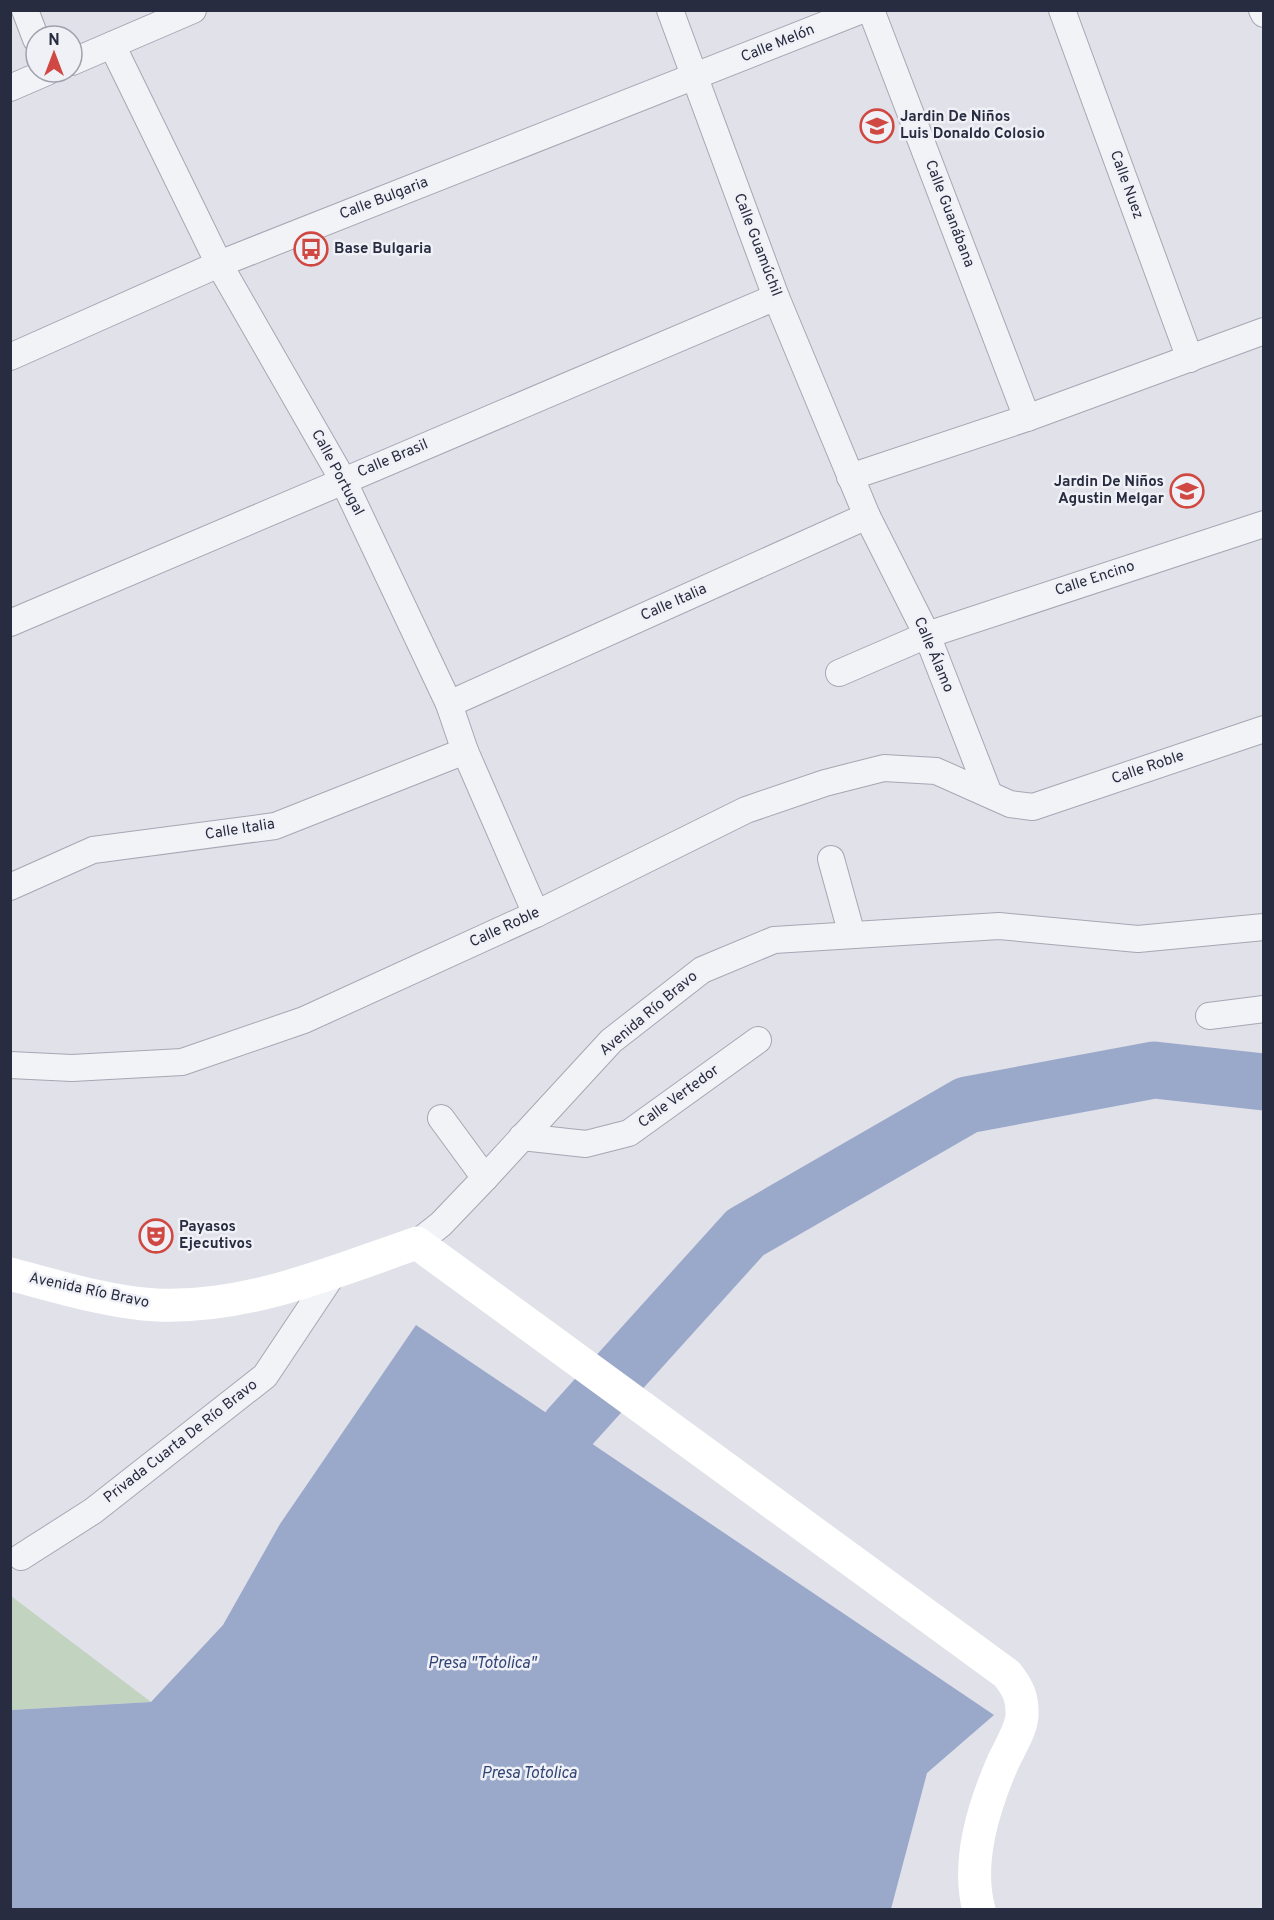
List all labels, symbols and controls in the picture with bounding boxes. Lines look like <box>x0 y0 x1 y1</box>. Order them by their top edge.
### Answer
street label: Calle Melón <box>738 21 818 67</box>
north arrow <box>24 24 84 84</box>
text: N <box>48 31 60 51</box>
school or university icon: Jardin De Niños Luis Donaldo Colosio <box>859 108 895 144</box>
place label: Jardin De Niños Luis Donaldo Colosio <box>900 108 1045 144</box>
street label: Calle Nuez <box>1105 148 1147 222</box>
street label: Calle Guanábana <box>920 158 978 270</box>
street label: Calle Bulgaria <box>337 173 431 225</box>
street label: Calle Guamúchil <box>729 191 785 299</box>
bus stop icon: Base Bulgaria <box>293 231 329 267</box>
place label: Base Bulgaria <box>334 240 432 259</box>
street label: Calle Portugal <box>306 427 368 519</box>
street label: Calle Brasil <box>355 436 431 482</box>
place label: Jardin De Niños Agustin Melgar <box>1054 473 1165 509</box>
school or university icon: Jardin De Niños Agustin Melgar <box>1169 473 1205 509</box>
street label: Calle Encino <box>1053 557 1137 601</box>
street label: Calle Italia <box>638 580 710 626</box>
street label: Calle Álamo <box>909 614 958 696</box>
street label: Calle Roble <box>1109 747 1187 789</box>
street label: Calle Italia <box>204 815 276 845</box>
street label: Calle Roble <box>467 903 543 953</box>
street label: Avenida Río Bravo <box>596 967 702 1061</box>
street label: Calle Vertedor <box>635 1061 723 1133</box>
theatre icon: Payasos Ejecutivos <box>138 1218 174 1254</box>
place label: Payasos Ejecutivos <box>179 1218 252 1254</box>
street label: Avenida Río Bravo <box>27 1269 151 1313</box>
street label: Privada Cuarta De Río Bravo <box>100 1376 262 1508</box>
water label: Presa "Totolica" <box>428 1654 538 1674</box>
water label: Presa Totolica <box>481 1764 577 1784</box>

